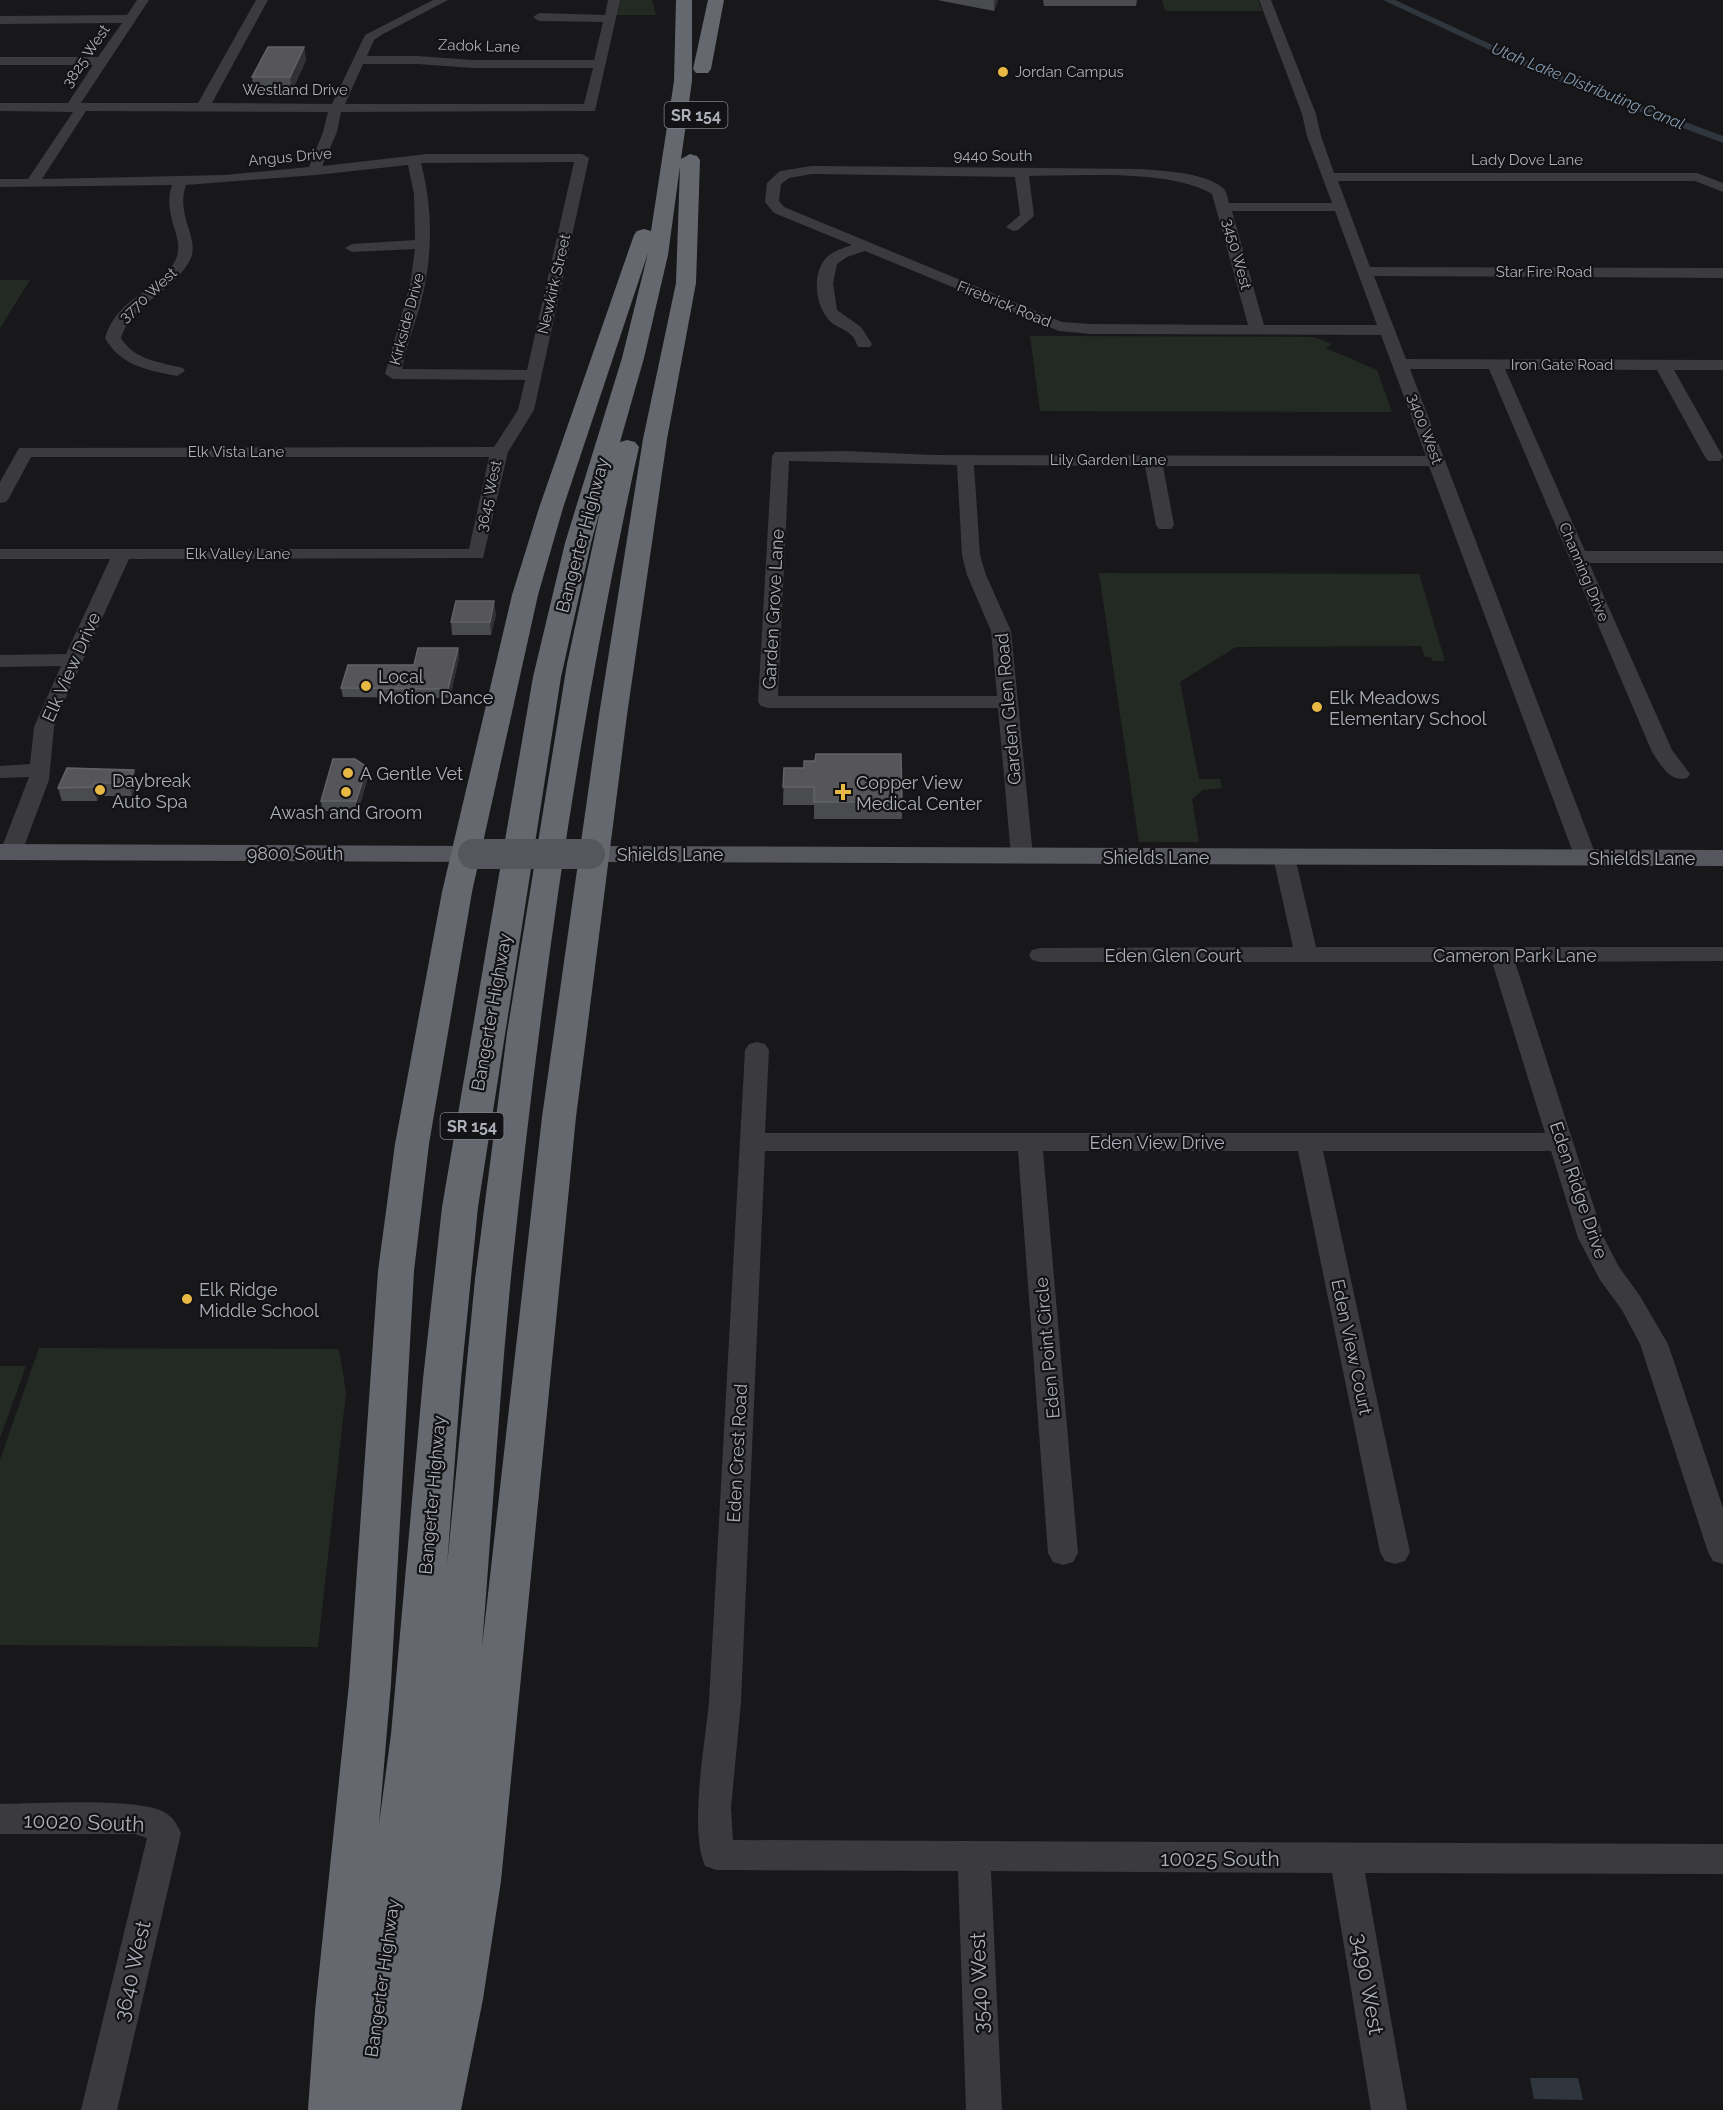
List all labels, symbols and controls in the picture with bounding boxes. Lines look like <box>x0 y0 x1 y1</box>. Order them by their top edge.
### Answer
street label: 3825 West <box>58 21 114 91</box>
street label: Zadok Lane <box>438 36 521 56</box>
water label: Utah Lake Distributing Canal <box>1489 39 1687 133</box>
place label: Jordan Campus <box>1015 63 1124 81</box>
marker: Jordan Campus <box>996 65 1010 79</box>
street label: Westland Drive <box>242 81 348 99</box>
road number: SR 154 <box>664 102 728 128</box>
street label: Angus Drive <box>247 144 333 170</box>
street label: 9440 South <box>954 147 1032 165</box>
street label: Lady Dove Lane <box>1471 151 1583 169</box>
street label: 3450 West <box>1219 217 1255 291</box>
street label: Newkirk Street <box>534 232 574 336</box>
street label: Star Fire Road <box>1496 263 1592 281</box>
street label: 3770 West <box>115 264 181 326</box>
street label: Kirkside Drive <box>386 271 428 367</box>
street label: Firebrick Road <box>954 277 1054 331</box>
street label: Iron Gate Road <box>1511 356 1613 374</box>
street label: 3400 West <box>1404 391 1446 467</box>
street label: Elk Vista Lane <box>188 443 285 461</box>
street label: Lily Garden Lane <box>1050 451 1166 469</box>
street label: Bangerter Highway <box>551 455 613 615</box>
street label: 3645 West <box>473 459 505 533</box>
street label: Channing Drive <box>1555 520 1613 624</box>
street label: Garden Grove Lane <box>758 528 788 690</box>
street label: Elk Valley Lane <box>186 545 291 563</box>
street label: Elk View Drive <box>38 609 105 725</box>
street label: Garden Glen Road <box>991 632 1025 786</box>
place label: Local Motion Dance <box>378 666 494 708</box>
marker: Local Motion Dance <box>359 679 373 693</box>
place label: Elk Meadows Elementary School <box>1329 687 1487 729</box>
marker: Elk Meadows Elementary School <box>1310 700 1324 714</box>
place label: A Gentle Vet <box>360 763 463 784</box>
marker: A Gentle Vet <box>341 766 355 780</box>
place label: Daybreak Auto Spa <box>112 770 192 812</box>
place label: Copper View Medical Center <box>856 772 983 814</box>
marker: Daybreak Auto Spa <box>93 783 107 797</box>
marker: Copper View Medical Center <box>834 783 852 801</box>
marker: Awash and Groom <box>339 785 353 799</box>
place label: Awash and Groom <box>270 802 422 823</box>
street label: 9800 South <box>247 843 343 864</box>
street label: Shields Lane <box>617 844 724 865</box>
street label: Shields Lane <box>1103 847 1210 868</box>
street label: Shields Lane <box>1589 848 1696 869</box>
street label: Bangerter Highway <box>467 931 515 1092</box>
street label: Eden Glen Court <box>1104 945 1242 966</box>
street label: Cameron Park Lane <box>1433 945 1597 966</box>
road number: SR 154 <box>440 1113 504 1139</box>
street label: Eden Ridge Drive <box>1546 1119 1612 1262</box>
street label: Eden View Drive <box>1089 1132 1225 1153</box>
street label: Eden Point Circle <box>1030 1276 1064 1420</box>
street label: Eden View Court <box>1327 1277 1377 1417</box>
place label: Elk Ridge Middle School <box>199 1279 319 1321</box>
marker: Elk Ridge Middle School <box>180 1292 194 1306</box>
street label: Eden Crest Road <box>723 1383 751 1523</box>
street label: Bangerter Highway <box>415 1414 449 1575</box>
street label: 10020 South <box>23 1807 145 1837</box>
street label: 10025 South <box>1160 1846 1280 1871</box>
street label: Bangerter Highway <box>361 1897 404 2058</box>
street label: 3640 West <box>108 1918 156 2024</box>
street label: 3490 West <box>1347 1931 1389 2037</box>
street label: 3540 West <box>965 1932 993 2034</box>

